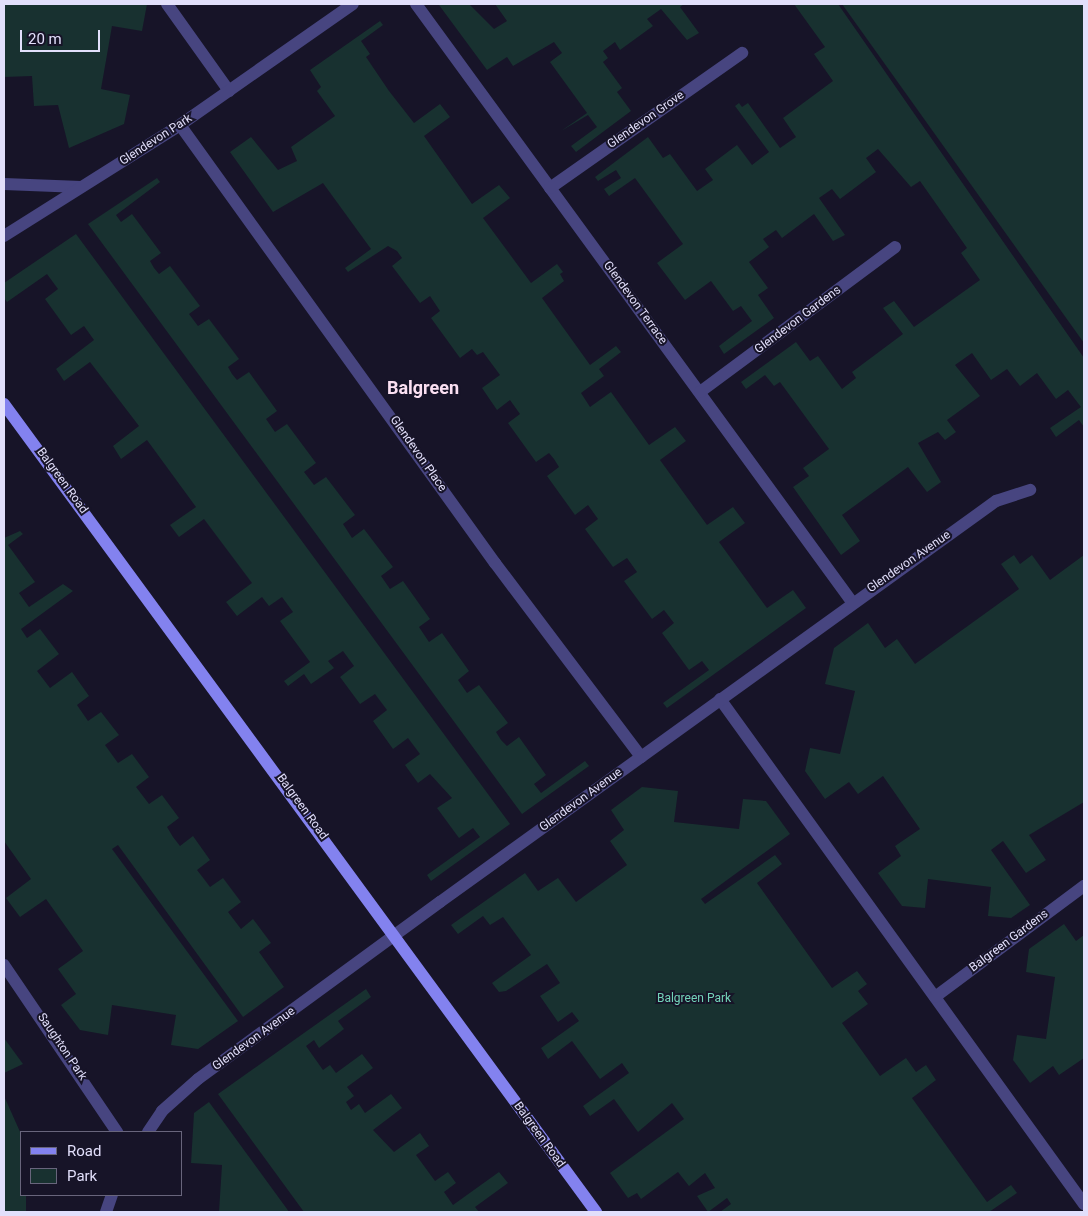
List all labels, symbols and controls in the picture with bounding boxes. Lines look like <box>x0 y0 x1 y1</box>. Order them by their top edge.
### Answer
scale bar <box>22 20 102 52</box>
text: 20 m <box>28 30 62 48</box>
street label: Glendevon Grove <box>605 88 687 152</box>
street label: Glendevon Park <box>117 111 195 169</box>
street label: Glendevon Terrace <box>600 259 670 347</box>
street label: Glendevon Gardens <box>752 283 844 357</box>
district label: Balgreen <box>387 377 459 399</box>
street label: Glendevon Place <box>387 413 449 495</box>
street label: Balgreen Road <box>33 445 91 517</box>
street label: Glendevon Avenue <box>865 528 953 596</box>
street label: Glendevon Avenue <box>537 765 625 835</box>
street label: Balgreen Road <box>273 771 331 843</box>
street label: Balgreen Gardens <box>967 907 1051 975</box>
park label: Balgreen Park <box>657 992 731 1006</box>
street label: Glendevon Avenue <box>210 1004 298 1074</box>
street label: Saughton Park <box>34 1011 90 1083</box>
street label: Balgreen Road <box>510 1099 568 1171</box>
legend <box>20 1131 182 1196</box>
text: Road <box>67 1142 101 1160</box>
text: Park <box>67 1167 97 1185</box>

